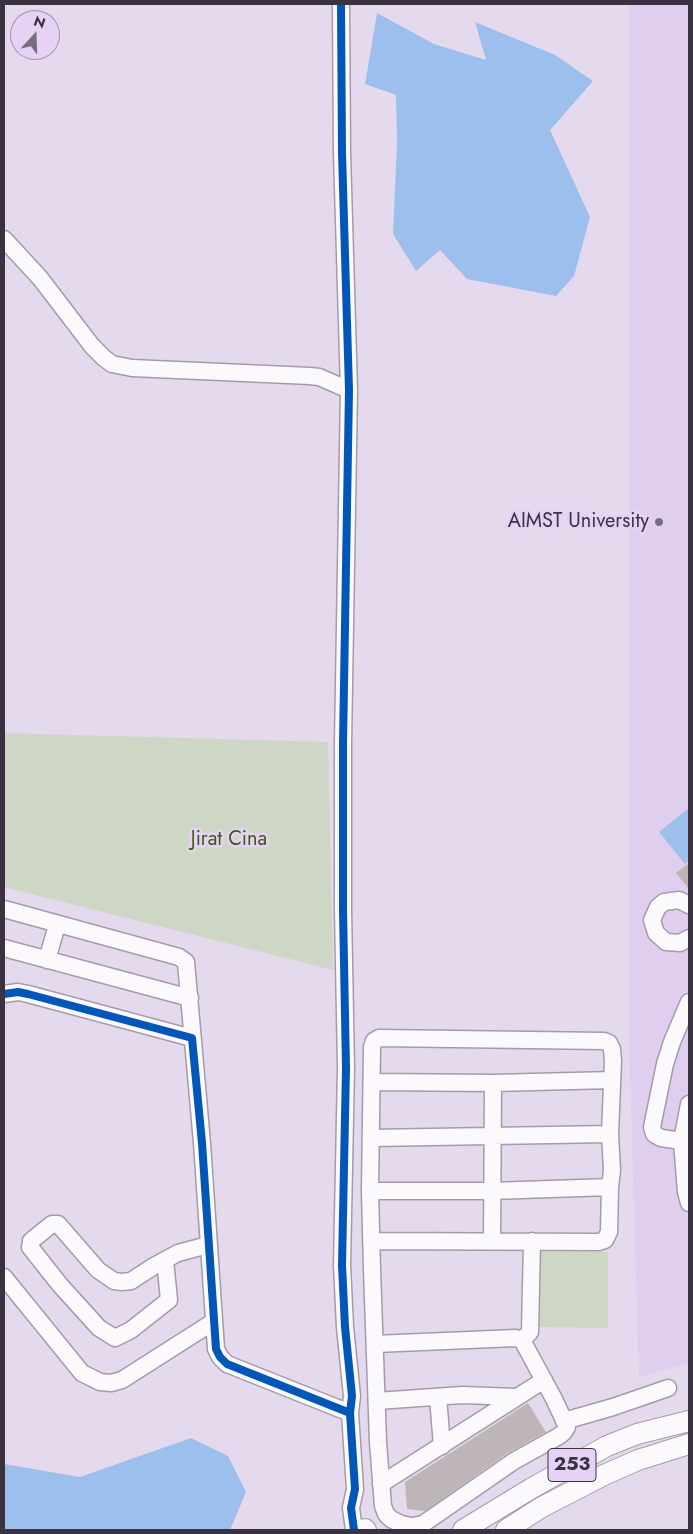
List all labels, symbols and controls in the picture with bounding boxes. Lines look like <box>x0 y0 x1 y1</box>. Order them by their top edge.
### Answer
north arrow <box>10 10 60 60</box>
text: N <box>31 11 48 33</box>
place label: AIMST University <box>508 510 649 534</box>
marker: AIMST University <box>653 516 665 528</box>
park label: Jirat Cina <box>191 828 267 852</box>
road number: 253 <box>548 1448 596 1482</box>

